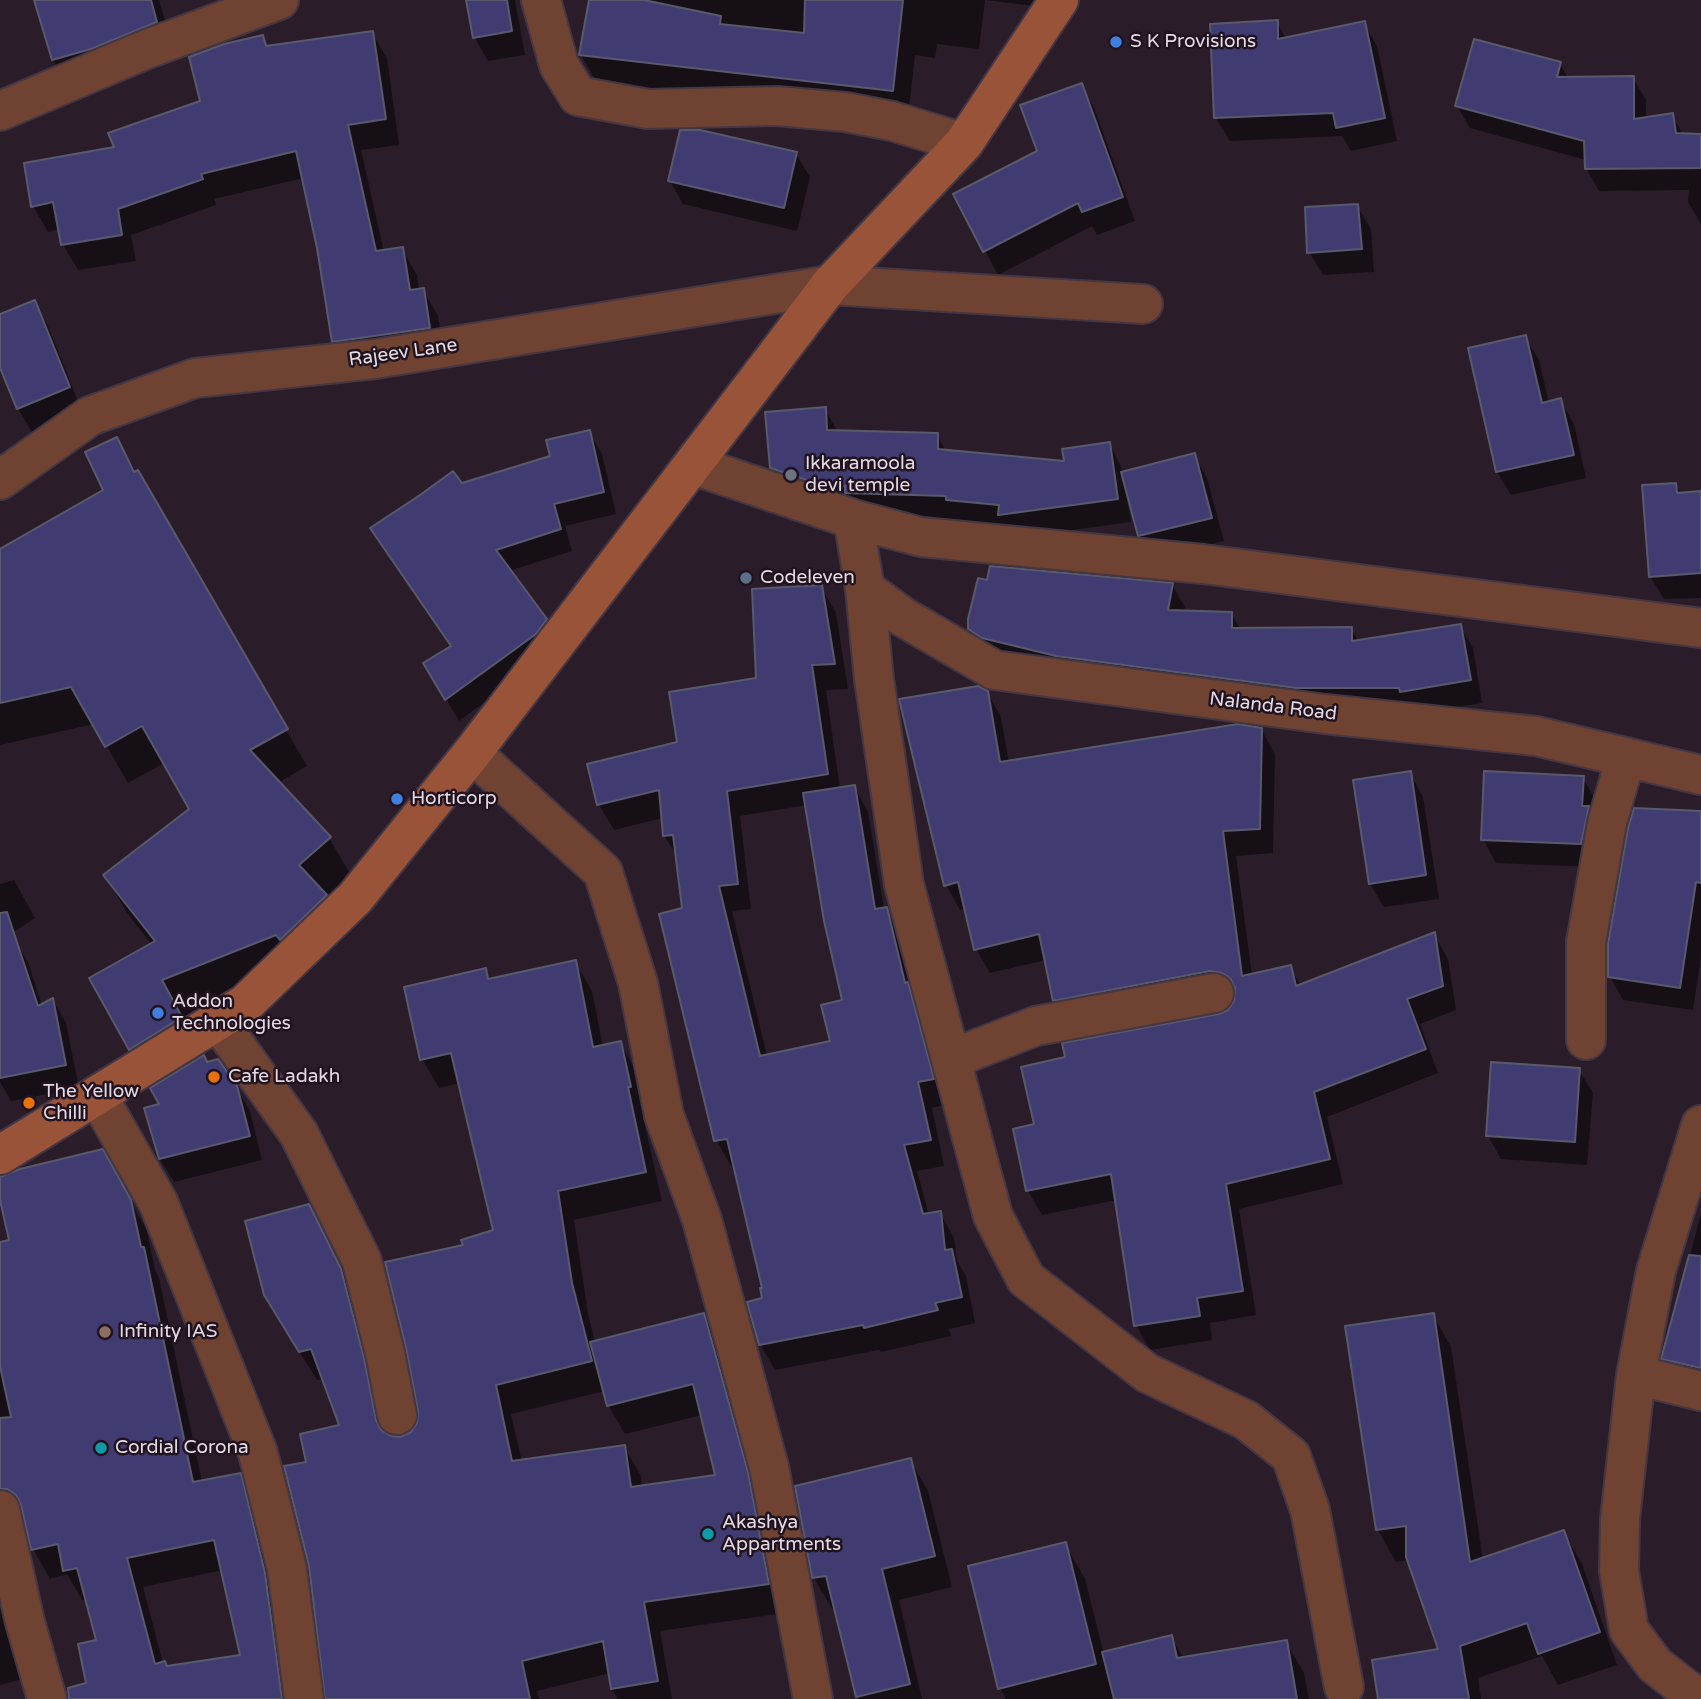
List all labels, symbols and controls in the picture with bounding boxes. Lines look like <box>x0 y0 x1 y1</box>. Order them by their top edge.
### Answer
place label: S K Provisions <box>1130 31 1256 53</box>
marker: S K Provisions <box>1108 34 1124 50</box>
street label: Rajeev Lane <box>347 334 459 372</box>
place label: Ikkaramoola devi temple <box>805 453 915 497</box>
marker: Ikkaramoola devi temple <box>783 467 799 483</box>
place label: Codeleven <box>760 567 855 589</box>
marker: Codeleven <box>738 570 754 586</box>
street label: Nalanda Road <box>1208 688 1338 726</box>
place label: Horticorp <box>411 788 497 810</box>
marker: Horticorp <box>389 791 405 807</box>
place label: Addon Technologies <box>172 991 291 1035</box>
marker: Addon Technologies <box>150 1005 166 1021</box>
place label: Cafe Ladakh <box>228 1066 340 1088</box>
marker: Cafe Ladakh <box>206 1069 222 1085</box>
place label: The Yellow Chilli <box>43 1081 139 1125</box>
marker: The Yellow Chilli <box>21 1095 37 1111</box>
place label: Infinity IAS <box>119 1321 218 1343</box>
marker: Infinity IAS <box>97 1324 113 1340</box>
place label: Cordial Corona <box>115 1437 249 1459</box>
marker: Cordial Corona <box>93 1440 109 1456</box>
place label: Akashya Appartments <box>722 1512 841 1556</box>
marker: Akashya Appartments <box>700 1526 716 1542</box>

